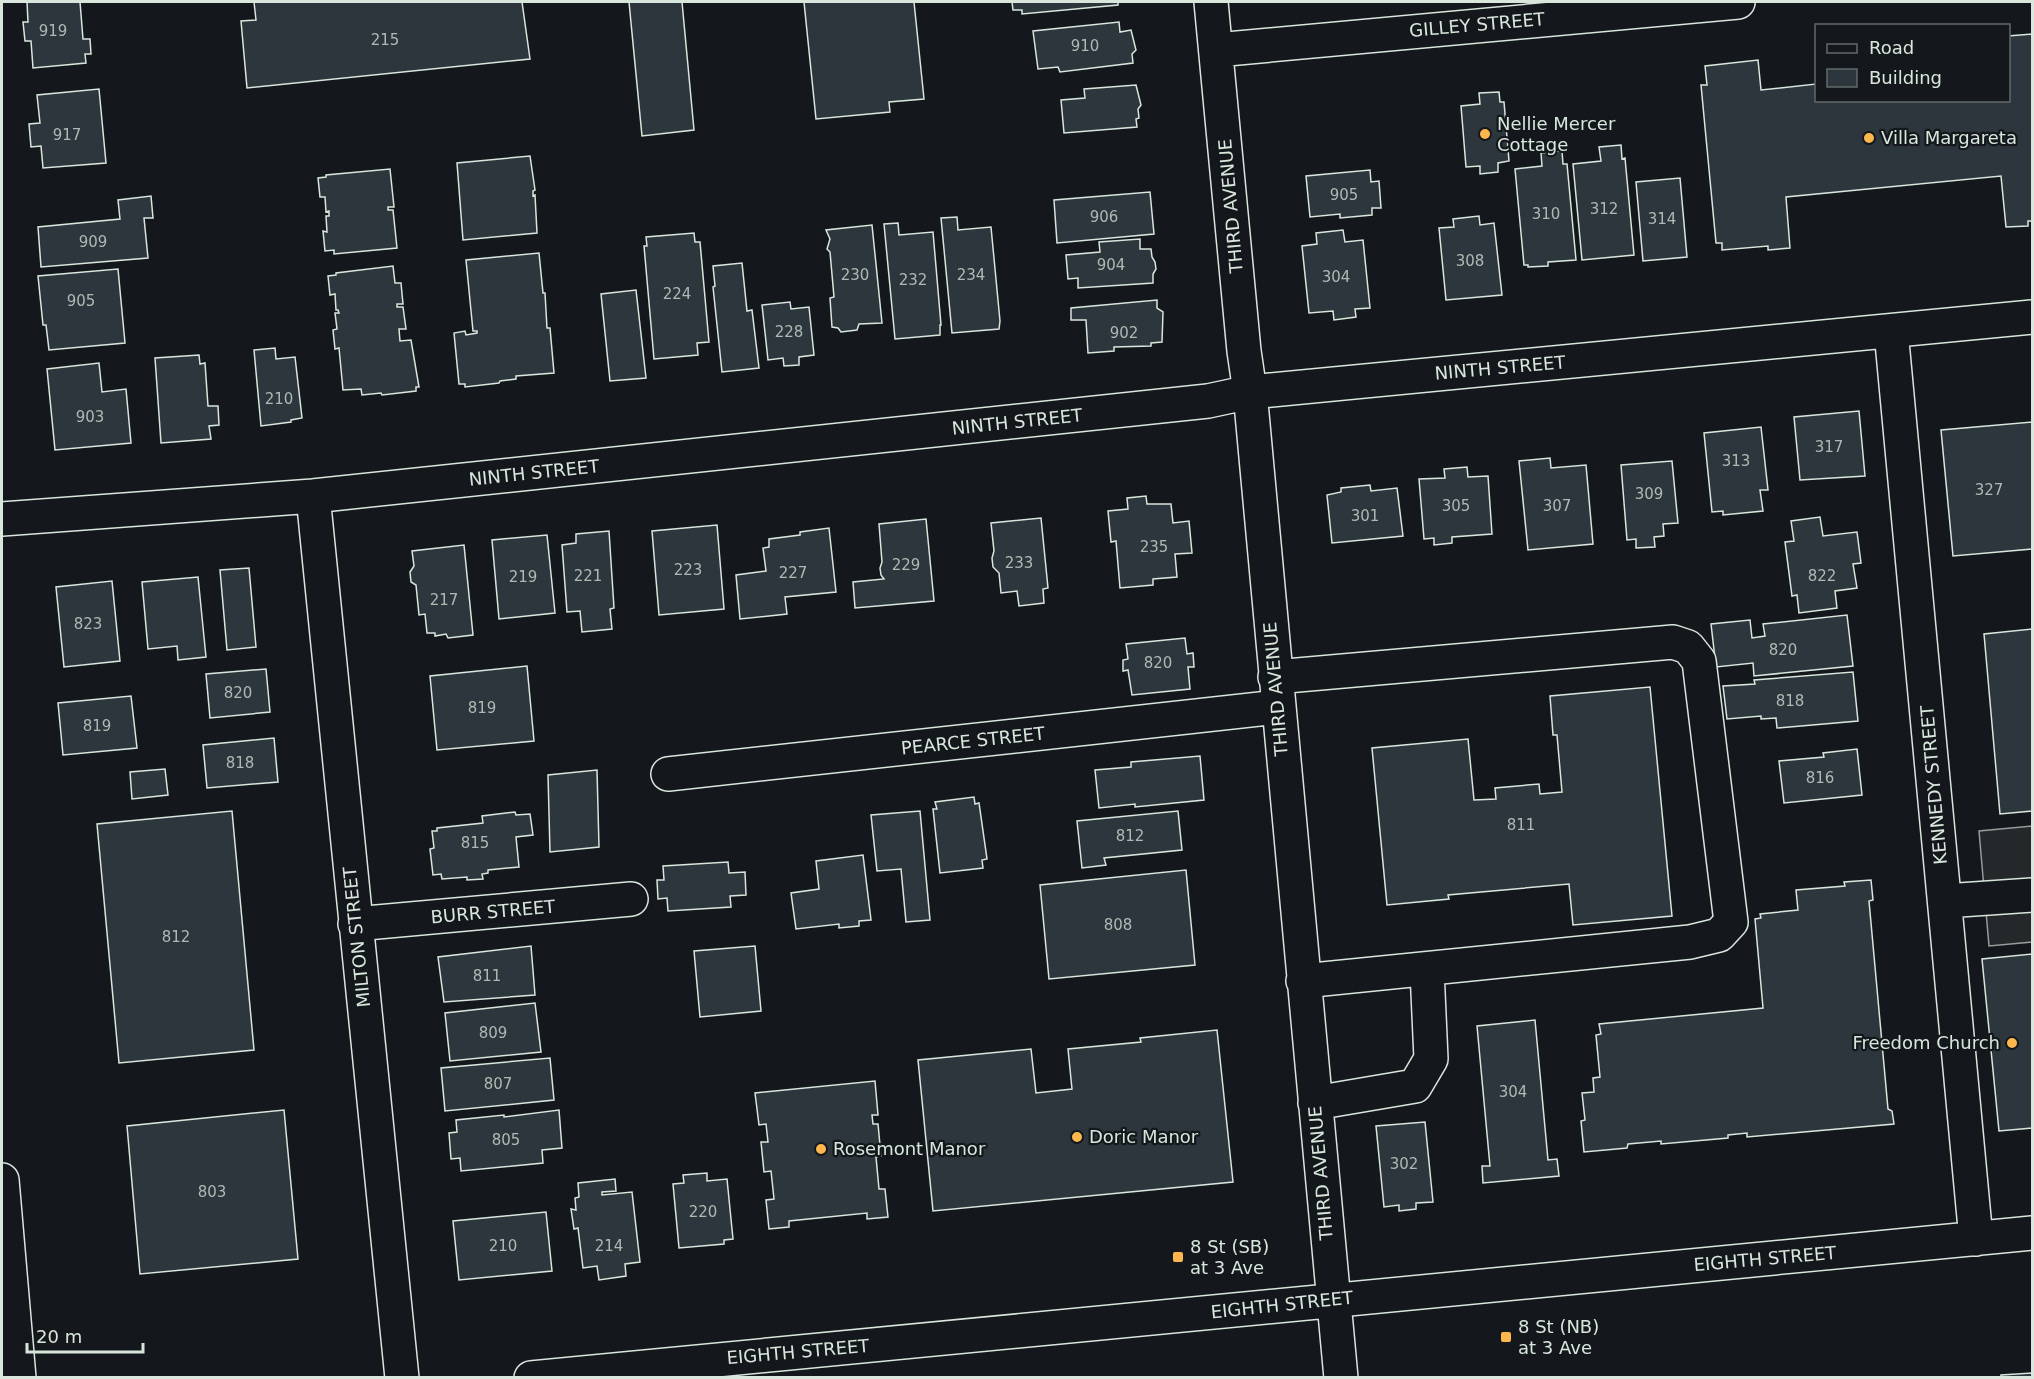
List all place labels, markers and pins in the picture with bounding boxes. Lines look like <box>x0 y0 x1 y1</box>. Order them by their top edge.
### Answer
place label: Nellie Mercer Cottage <box>1497 113 1616 155</box>
marker: Nellie Mercer Cottage <box>1478 127 1492 141</box>
place label: Villa Margareta <box>1881 127 2017 148</box>
marker: Villa Margareta <box>1862 131 1876 145</box>
place label: Freedom Church <box>1852 1032 2000 1053</box>
marker: Freedom Church <box>2005 1036 2019 1050</box>
place label: Doric Manor <box>1089 1126 1199 1147</box>
marker: Doric Manor <box>1070 1130 1084 1144</box>
place label: Rosemont Manor <box>833 1138 986 1159</box>
marker: Rosemont Manor <box>814 1142 828 1156</box>
place label: 8 St (SB) at 3 Ave <box>1190 1236 1269 1278</box>
marker: 8 St (SB) at 3 Ave <box>1171 1250 1185 1264</box>
place label: 8 St (NB) at 3 Ave <box>1518 1316 1599 1358</box>
marker: 8 St (NB) at 3 Ave <box>1499 1330 1513 1344</box>

